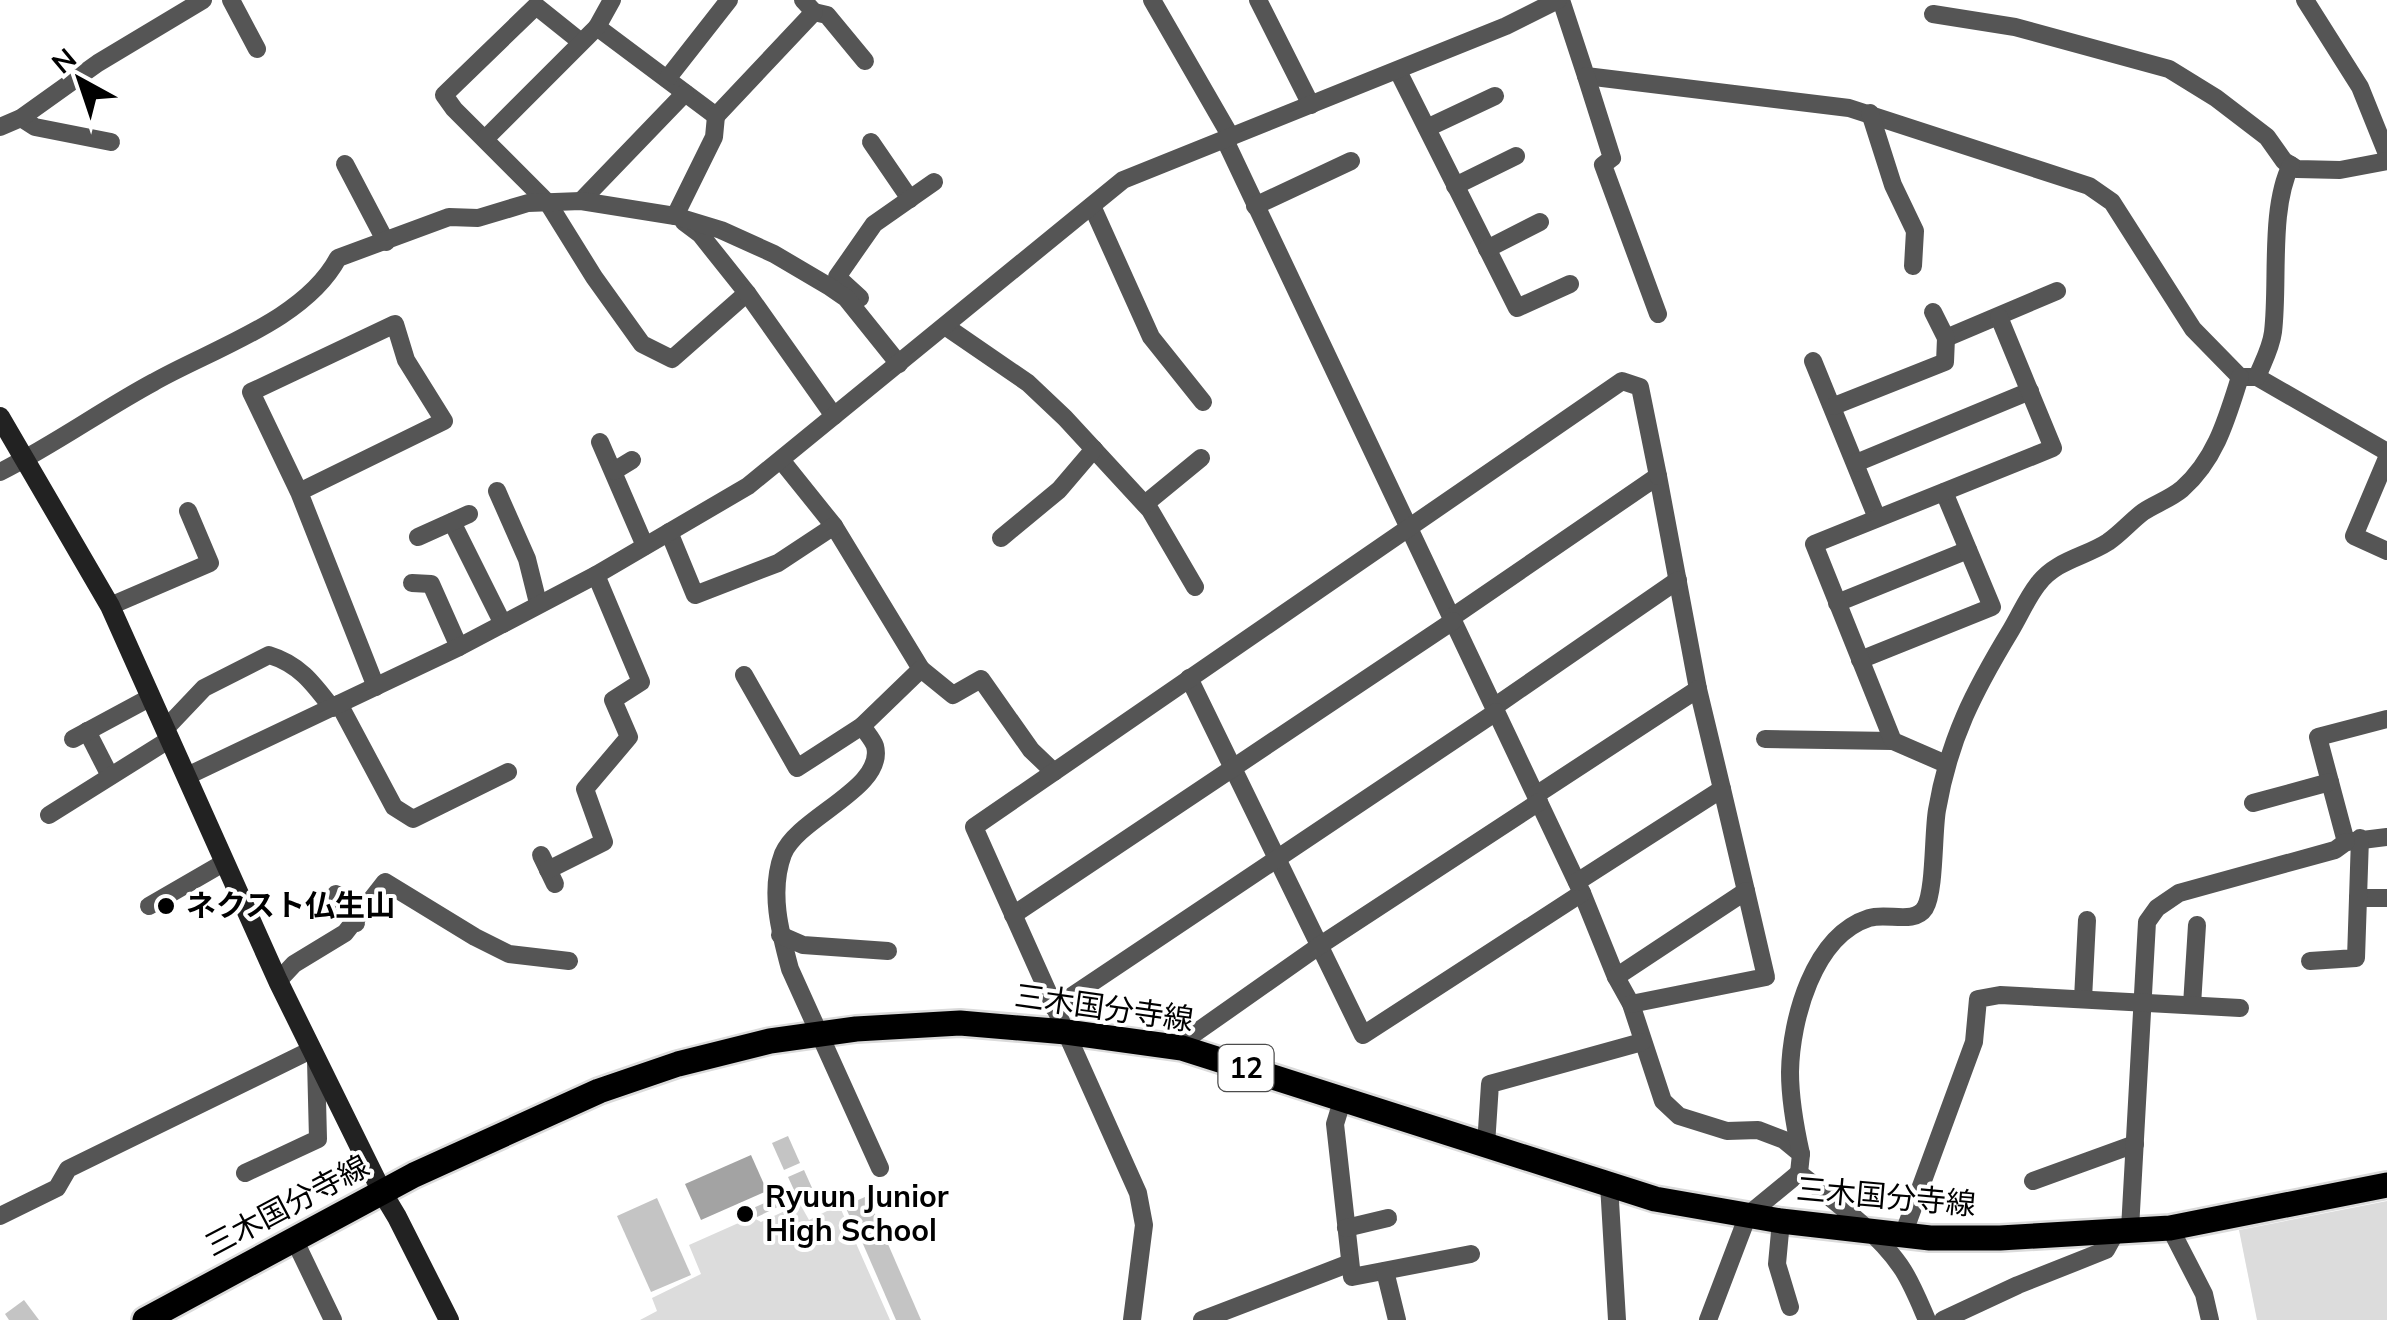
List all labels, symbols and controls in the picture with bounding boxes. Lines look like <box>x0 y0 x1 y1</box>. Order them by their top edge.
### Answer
north arrow <box>30 30 130 130</box>
text: N <box>44 40 83 81</box>
place label: ネクスト仏生山 <box>186 886 395 924</box>
marker: ネクスト仏生山 <box>155 895 177 917</box>
street label: 三木国分寺線 <box>1012 976 1196 1038</box>
road number: 12 <box>1218 1045 1274 1091</box>
street label: 三木国分寺線 <box>198 1146 375 1264</box>
street label: 三木国分寺線 <box>1795 1169 1977 1223</box>
place label: Ryuun Junior High School <box>765 1177 949 1249</box>
marker: Ryuun Junior High School <box>734 1203 756 1225</box>

